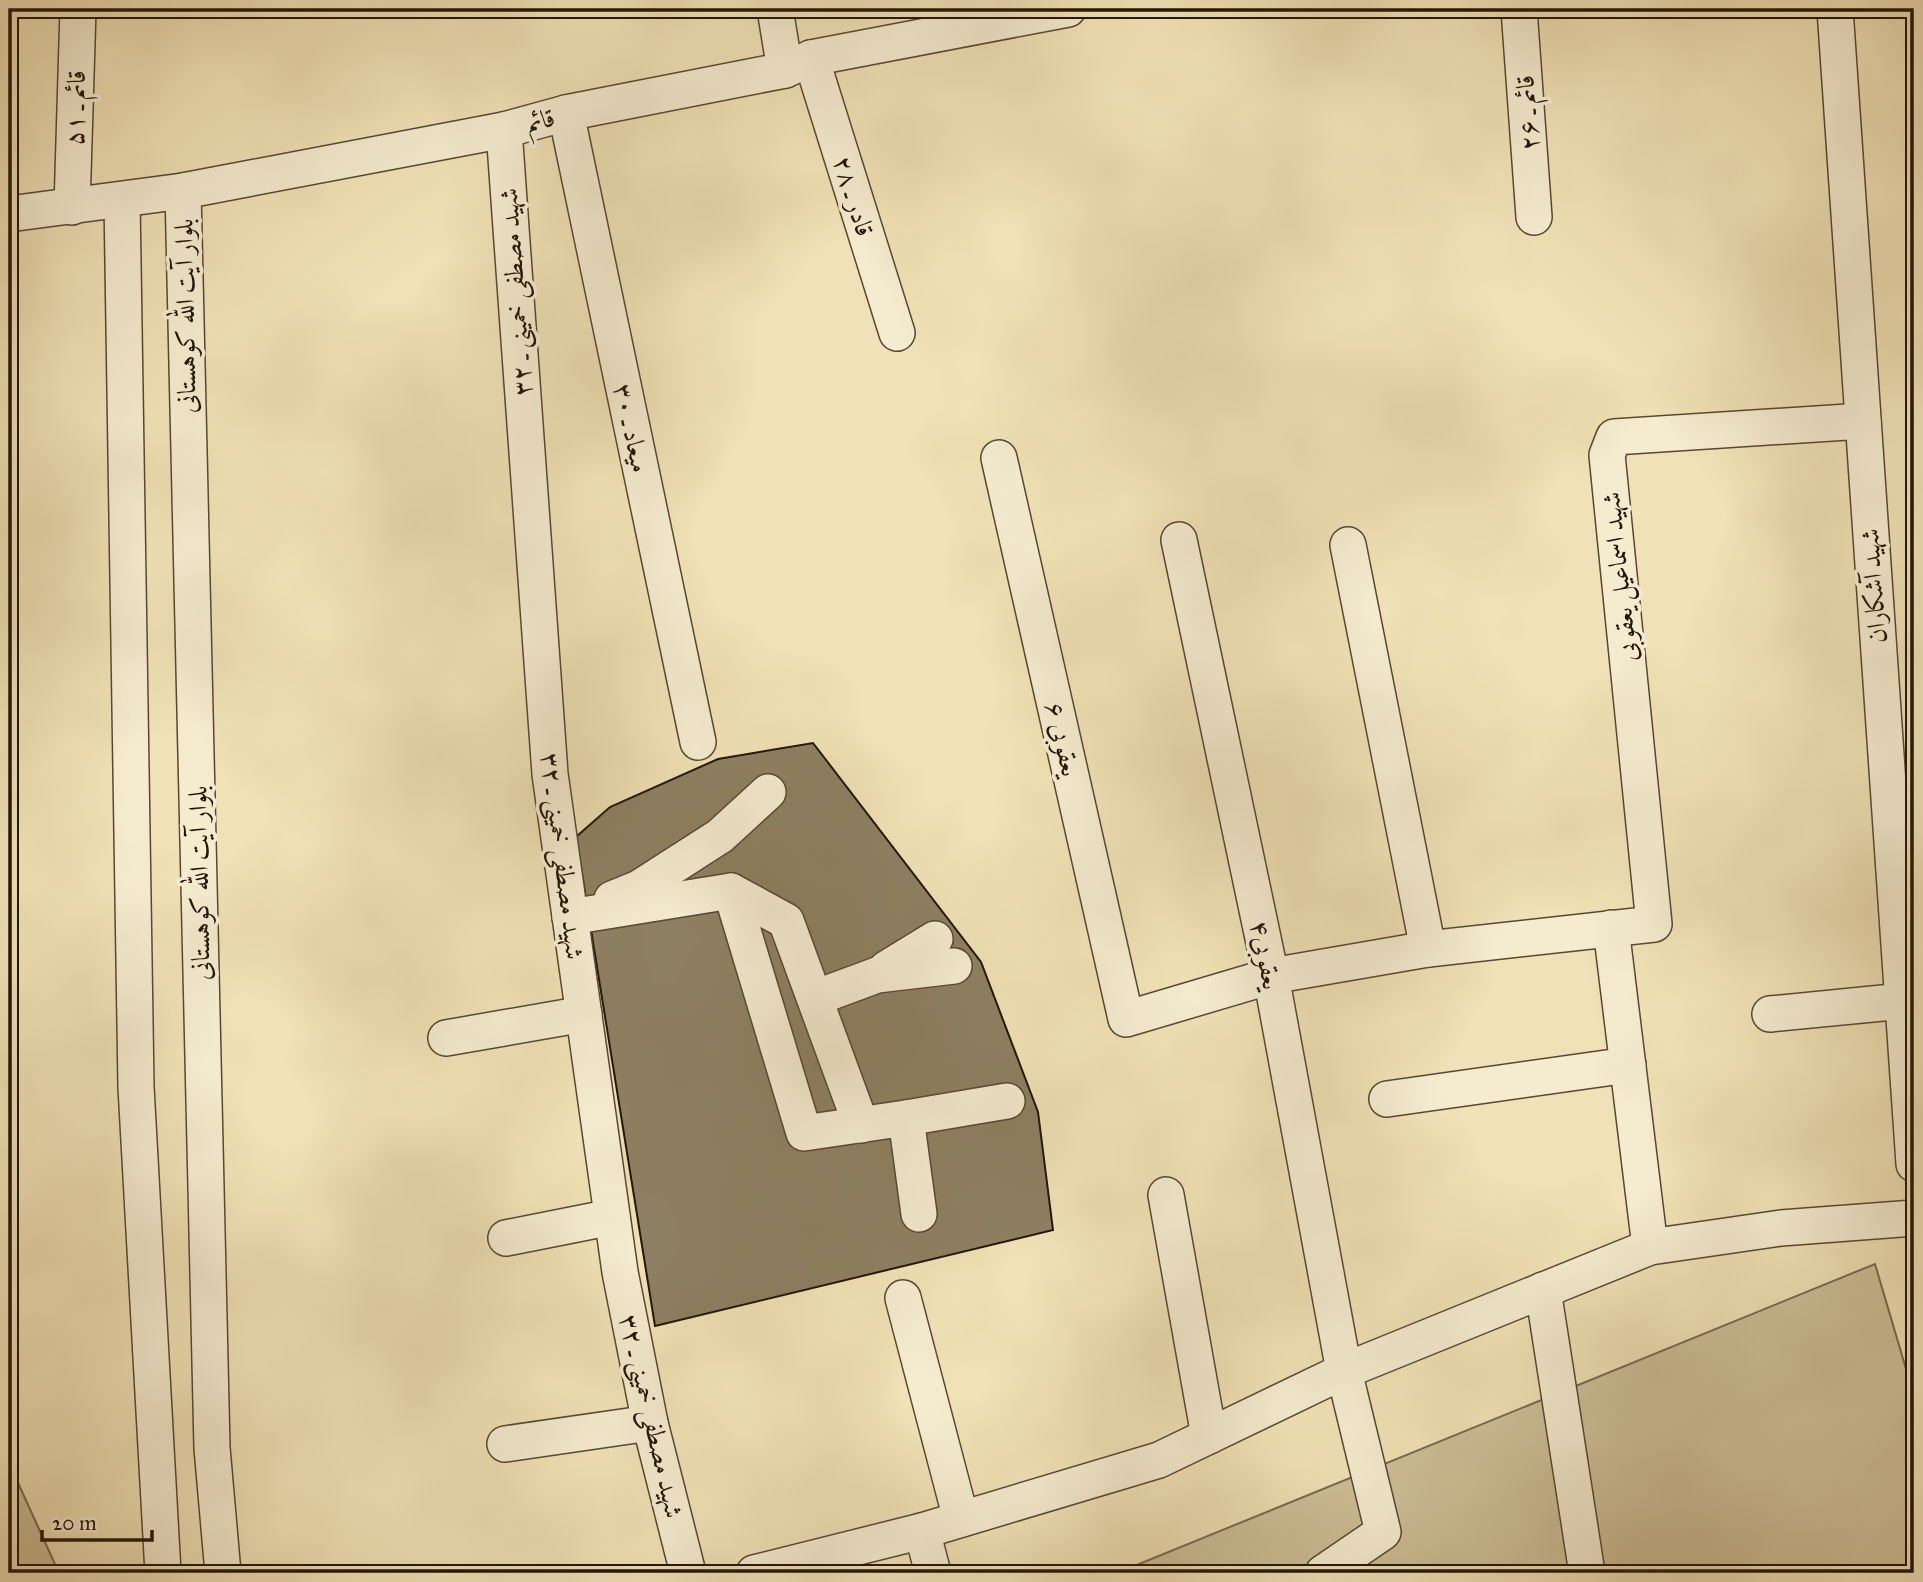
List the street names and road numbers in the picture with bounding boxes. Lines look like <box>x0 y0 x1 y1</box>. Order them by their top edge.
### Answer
street label: قائم ـ ۵۱ <box>58 70 99 147</box>
street label: قائم ـ ۲۶ <box>1508 74 1553 152</box>
street label: قائم <box>522 101 560 146</box>
street label: قادر ـ ۲۸ <box>827 152 881 240</box>
street label: شهید مصطفی خمینی ـ ۳۲ <box>492 187 541 397</box>
street label: بلوار آیت الله کوهستانی <box>163 218 204 414</box>
street label: میعاد ـ ۳۰ <box>607 381 657 475</box>
street label: شهید اسماعیل یعقوبی <box>1594 490 1647 663</box>
street label: شهید آشکاران <box>1853 527 1894 644</box>
street label: یعقوبی ۶ <box>1036 699 1088 782</box>
street label: شهید مصطفی خمینی ـ ۳۲ <box>531 751 592 962</box>
street label: بلوار آیت الله کوهستانی <box>177 785 218 981</box>
street label: یعقوبی۴ <box>1241 918 1289 995</box>
street label: شهید مصطفی خمینی ـ ۳۲ <box>610 1311 691 1522</box>

